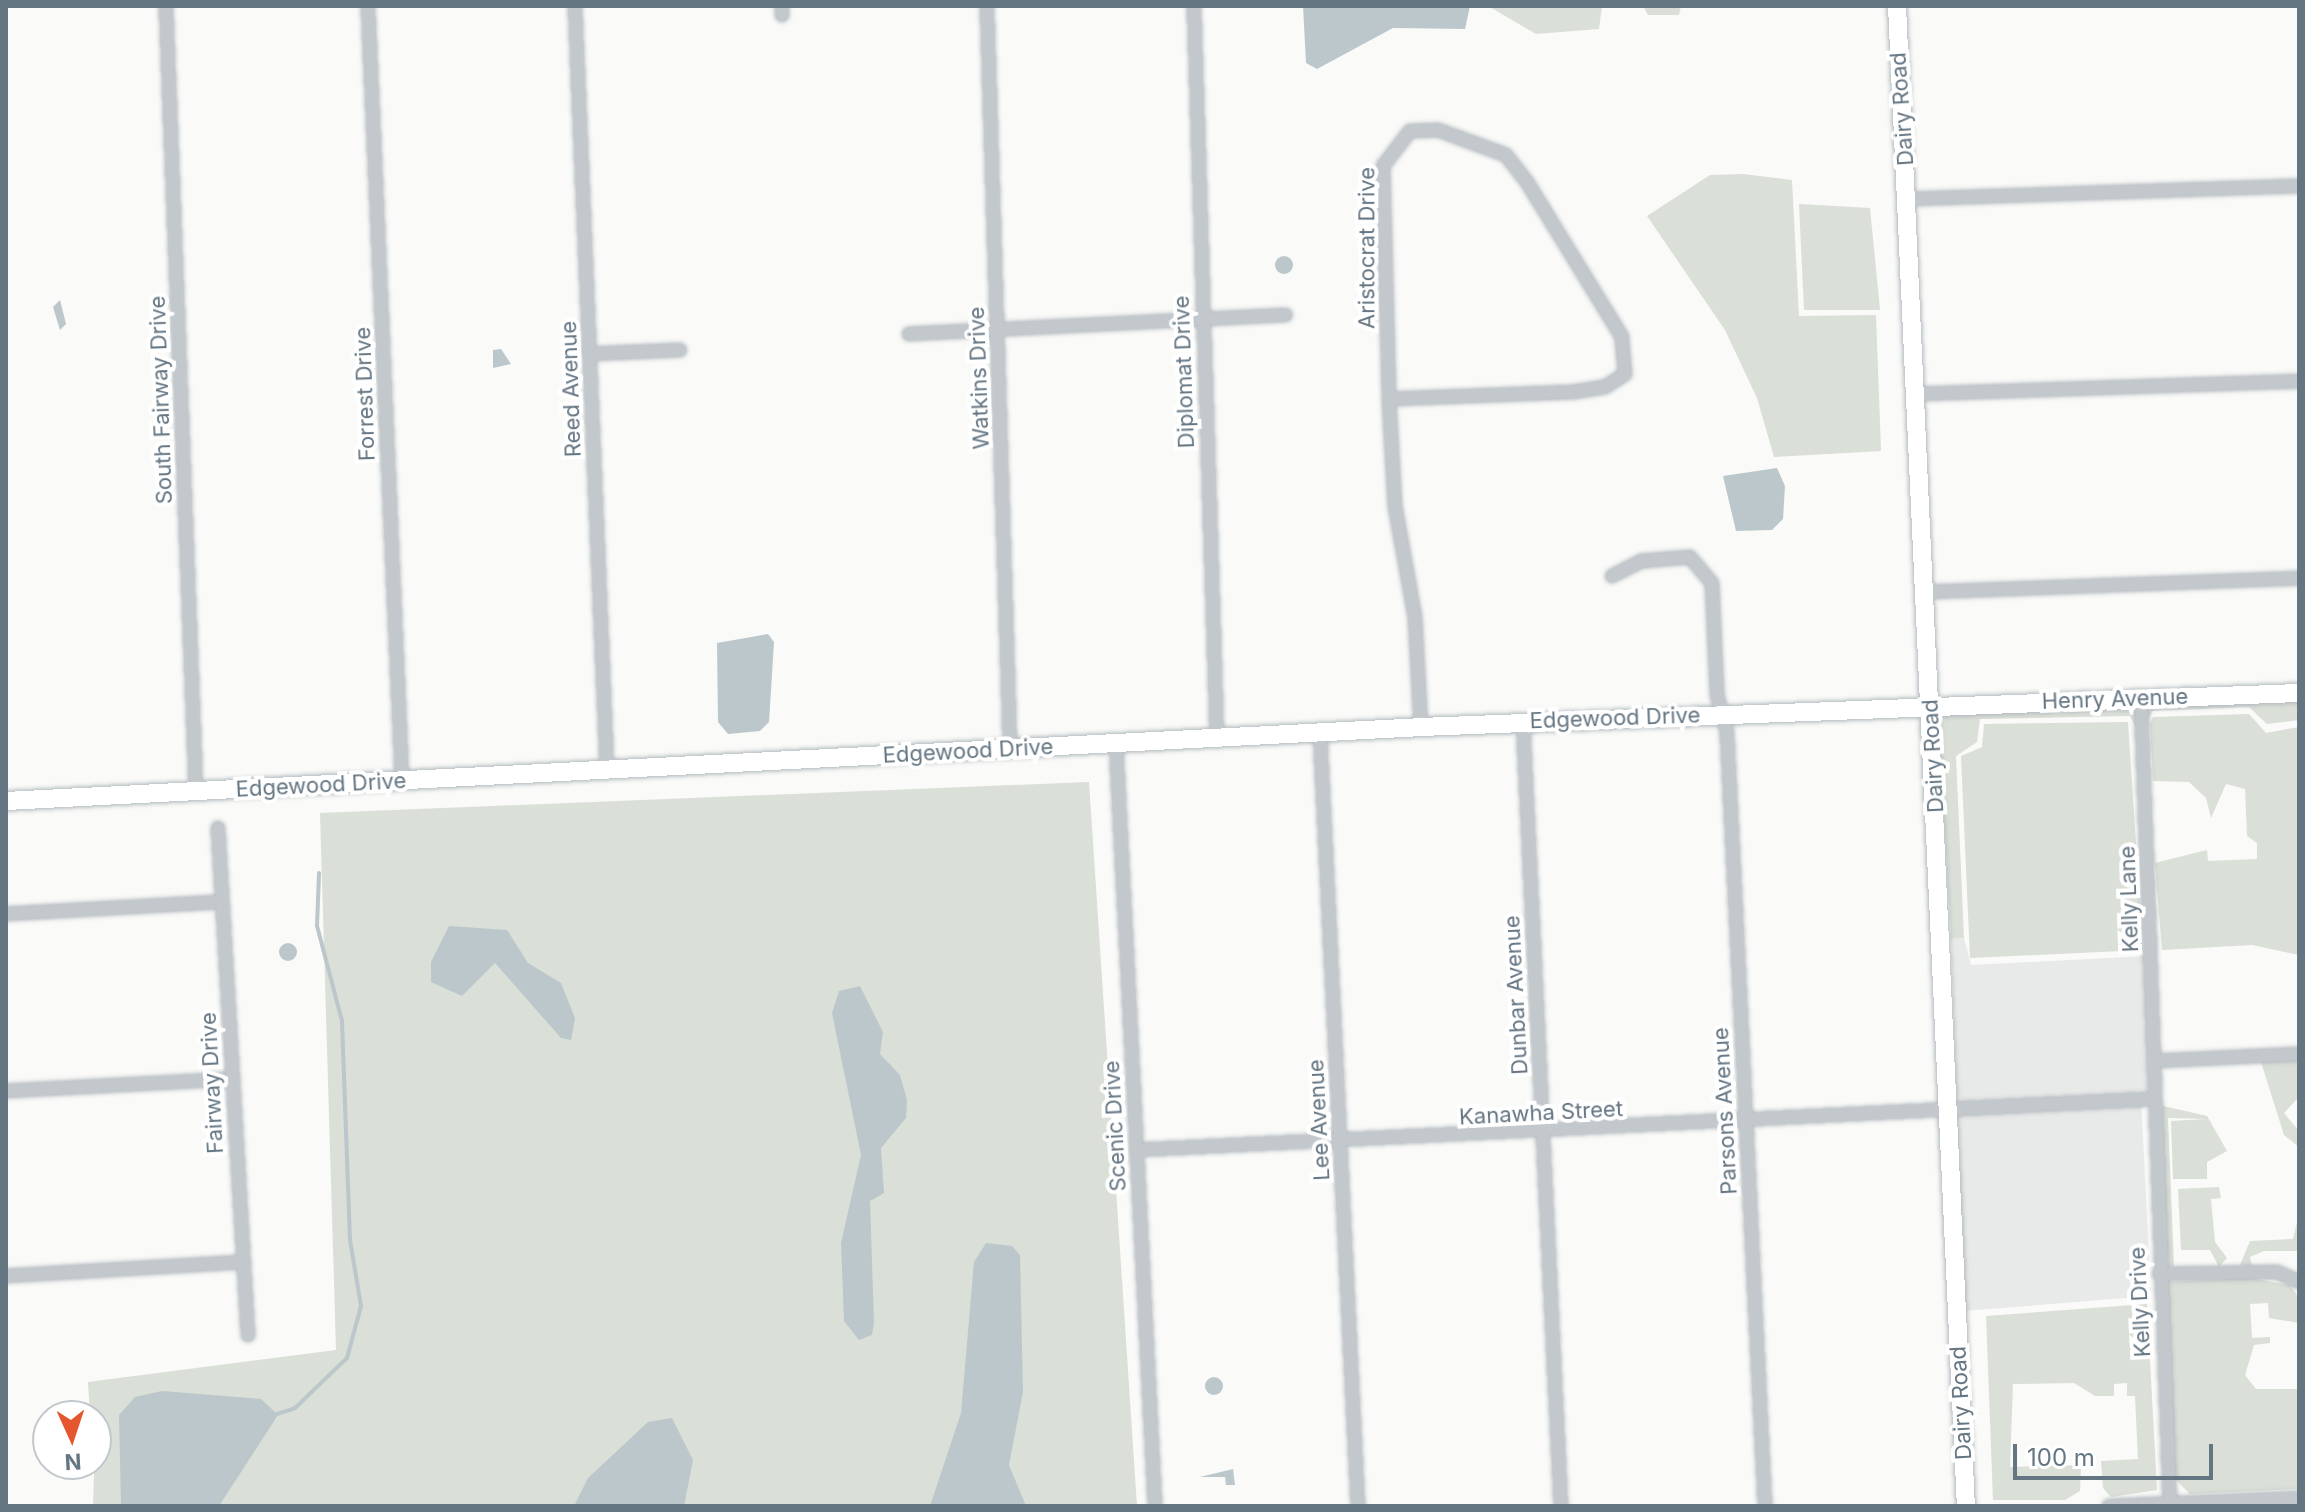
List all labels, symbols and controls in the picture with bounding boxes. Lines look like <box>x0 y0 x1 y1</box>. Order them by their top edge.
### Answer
street label: Dairy Road <box>1885 51 1919 167</box>
street label: Aristocrat Drive <box>1354 167 1380 329</box>
street label: South Fairway Drive <box>144 295 178 505</box>
street label: Diplomat Drive <box>1168 295 1200 449</box>
street label: Watkins Drive <box>963 306 995 450</box>
street label: Reed Avenue <box>555 320 587 458</box>
street label: Forrest Drive <box>349 326 381 462</box>
street label: Henry Avenue <box>2041 683 2189 715</box>
street label: Dairy Road <box>1917 698 1949 814</box>
street label: Edgewood Drive <box>1529 702 1701 734</box>
street label: Edgewood Drive <box>882 733 1054 769</box>
street label: Edgewood Drive <box>235 767 407 803</box>
street label: Kelly Lane <box>2114 845 2144 953</box>
street label: Dunbar Avenue <box>1499 915 1533 1075</box>
street label: Fairway Drive <box>195 1012 229 1154</box>
street label: Parsons Avenue <box>1707 1027 1743 1195</box>
street label: Lee Avenue <box>1303 1059 1335 1181</box>
street label: Scenic Drive <box>1098 1060 1132 1192</box>
street label: Kanawha Street <box>1458 1096 1624 1130</box>
street label: Kelly Drive <box>2124 1246 2156 1358</box>
street label: Dairy Road <box>1945 1345 1977 1461</box>
north arrow <box>32 1400 112 1480</box>
scale bar <box>2017 1428 2217 1478</box>
text: 100 m <box>2027 1443 2095 1472</box>
text: N <box>64 1449 82 1475</box>

